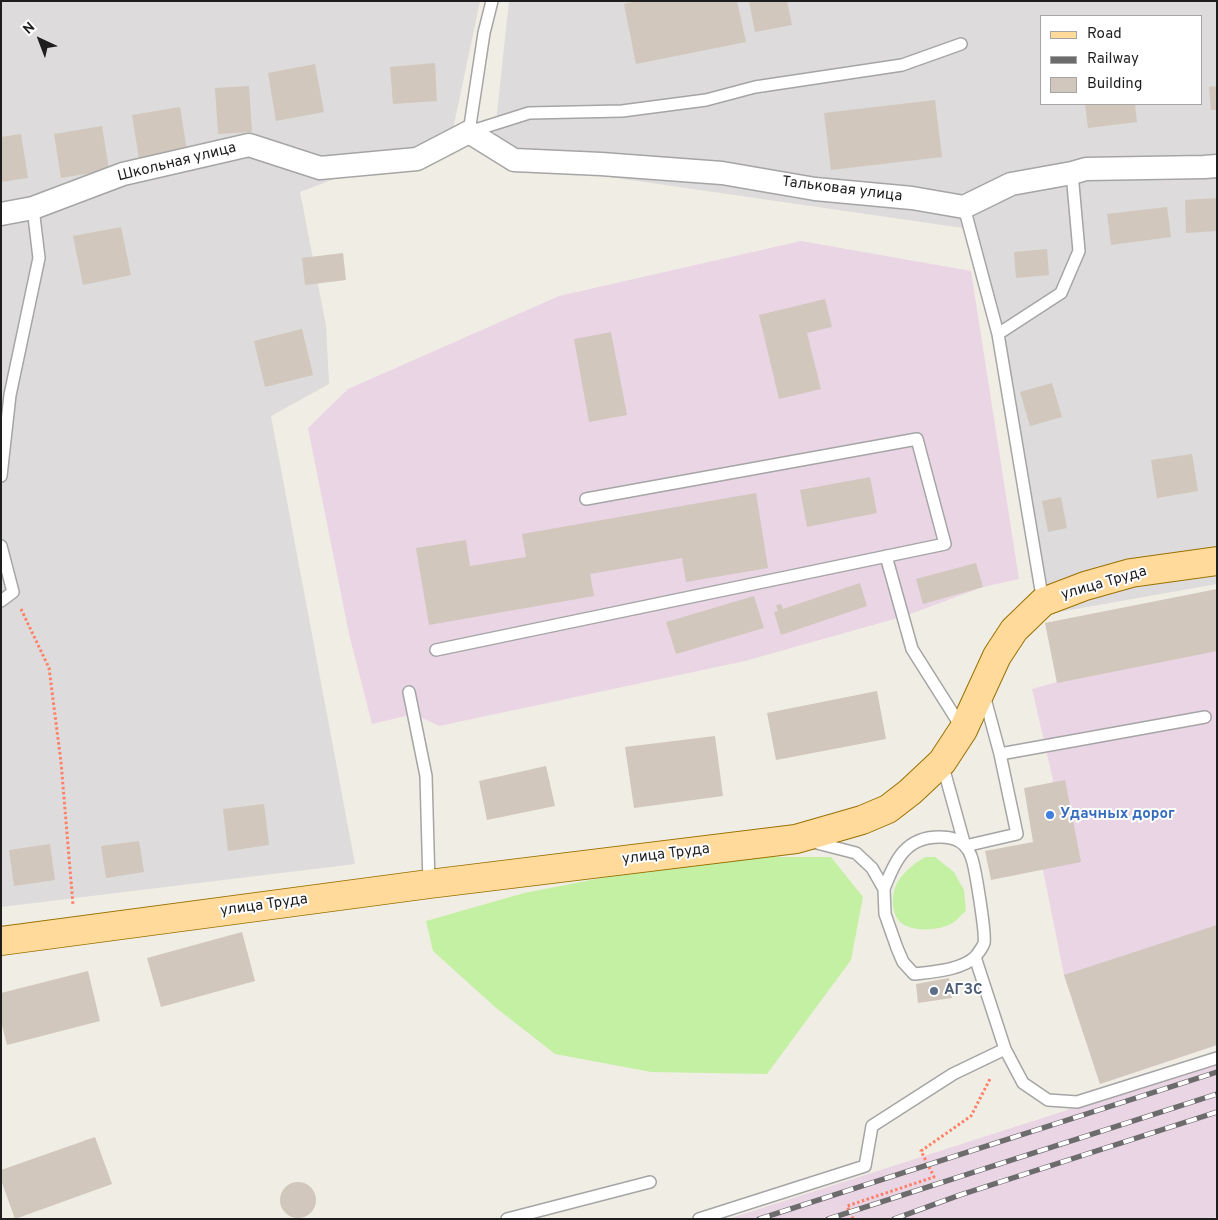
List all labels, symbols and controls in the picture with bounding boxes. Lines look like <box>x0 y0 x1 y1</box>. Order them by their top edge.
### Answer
north arrow <box>15 15 65 65</box>
legend <box>1040 15 1203 105</box>
text: N <box>20 19 39 38</box>
text: Road <box>1087 25 1122 44</box>
text: Railway <box>1087 50 1139 69</box>
text: Building <box>1087 75 1142 94</box>
street label: Школьная улица <box>116 140 238 186</box>
street label: Тальковая улица <box>781 174 903 206</box>
street label: улица Труда <box>1059 563 1149 605</box>
place label: Удачных дорог <box>1060 806 1175 824</box>
marker: Удачных дорог <box>1044 809 1056 821</box>
street label: улица Труда <box>621 841 711 869</box>
street label: улица Труда <box>219 891 309 921</box>
place label: АГЗС <box>944 982 983 1000</box>
marker: АГЗС <box>928 985 940 997</box>

